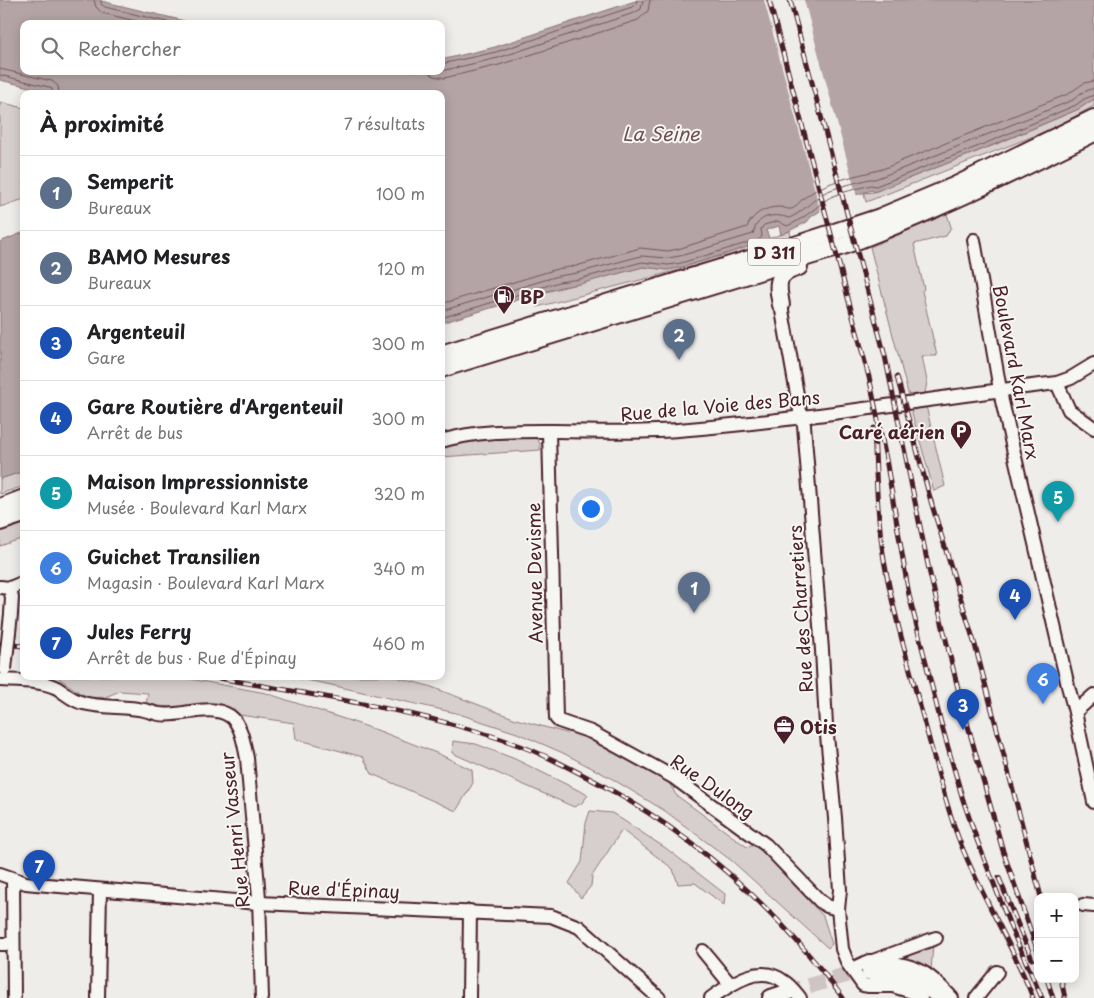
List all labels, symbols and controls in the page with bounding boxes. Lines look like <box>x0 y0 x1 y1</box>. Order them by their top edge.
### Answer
search box <box>20 20 445 75</box>
icon: search <box>38 34 66 62</box>
text: Rechercher <box>78 34 181 62</box>
text: À proximité <box>40 107 164 139</box>
text: 7 résultats <box>344 111 425 135</box>
water label: La Seine <box>622 119 700 147</box>
text: Semperit <box>87 167 174 195</box>
text: 1 <box>52 181 60 205</box>
text: 100 m <box>376 181 425 205</box>
text: Bureaux <box>87 195 151 219</box>
road number: D 311 <box>748 238 800 266</box>
text: BAMO Mesures <box>87 242 230 270</box>
text: 2 <box>50 256 62 280</box>
text: 120 m <box>378 256 425 280</box>
text: Bureaux <box>87 270 151 294</box>
street label: Boulevard Karl Marx <box>987 282 1047 462</box>
place label: BP <box>520 283 544 310</box>
fuel station icon: BP <box>492 284 516 315</box>
text: Argenteuil <box>87 317 185 345</box>
pin: 2 <box>663 319 695 360</box>
text: 3 <box>51 331 61 355</box>
text: 300 m <box>371 331 425 355</box>
text: Gare <box>87 345 125 369</box>
street label: Rue de la Voie des Bans <box>619 383 821 427</box>
text: Gare Routière d'Argenteuil <box>87 392 343 420</box>
text: 4 <box>51 406 61 430</box>
text: 300 m <box>371 406 425 430</box>
place label: Caré aérien <box>839 418 945 445</box>
parking icon: Caré aérien <box>949 419 973 450</box>
text: Arrêt de bus <box>87 420 183 444</box>
text: Maison Impressionniste <box>87 467 308 495</box>
text: 5 <box>51 481 61 505</box>
text: 320 m <box>374 481 425 505</box>
pin: 5 <box>1042 481 1074 522</box>
text: Musée · Boulevard Karl Marx <box>87 495 307 519</box>
your location <box>578 496 604 522</box>
street label: Avenue Devisme <box>519 502 549 644</box>
street label: Rue des Charretiers <box>781 524 819 694</box>
text: Guichet Transilien <box>87 542 260 570</box>
text: 6 <box>50 556 62 580</box>
text: 340 m <box>373 556 425 580</box>
text: Magasin · Boulevard Karl Marx <box>87 570 324 594</box>
pin: 1 <box>678 572 710 613</box>
pin: 4 <box>999 579 1031 620</box>
text: Jules Ferry <box>87 617 191 645</box>
text: 7 <box>51 631 61 655</box>
text: 460 m <box>373 631 425 655</box>
text: Arrêt de bus · Rue d'Épinay <box>87 645 297 669</box>
pin: 6 <box>1027 663 1059 704</box>
pin: 3 <box>947 689 979 730</box>
place label: Otis <box>800 713 837 740</box>
office icon: Otis <box>772 714 796 745</box>
street label: Rue Dulong <box>665 747 761 825</box>
street label: Rue Henri Vasseur <box>212 750 256 909</box>
pin: 7 <box>23 850 55 891</box>
street label: Rue d'Épinay <box>288 874 400 904</box>
map controls <box>1034 893 1079 983</box>
button: + <box>1034 893 1079 938</box>
button: − <box>1034 938 1079 983</box>

